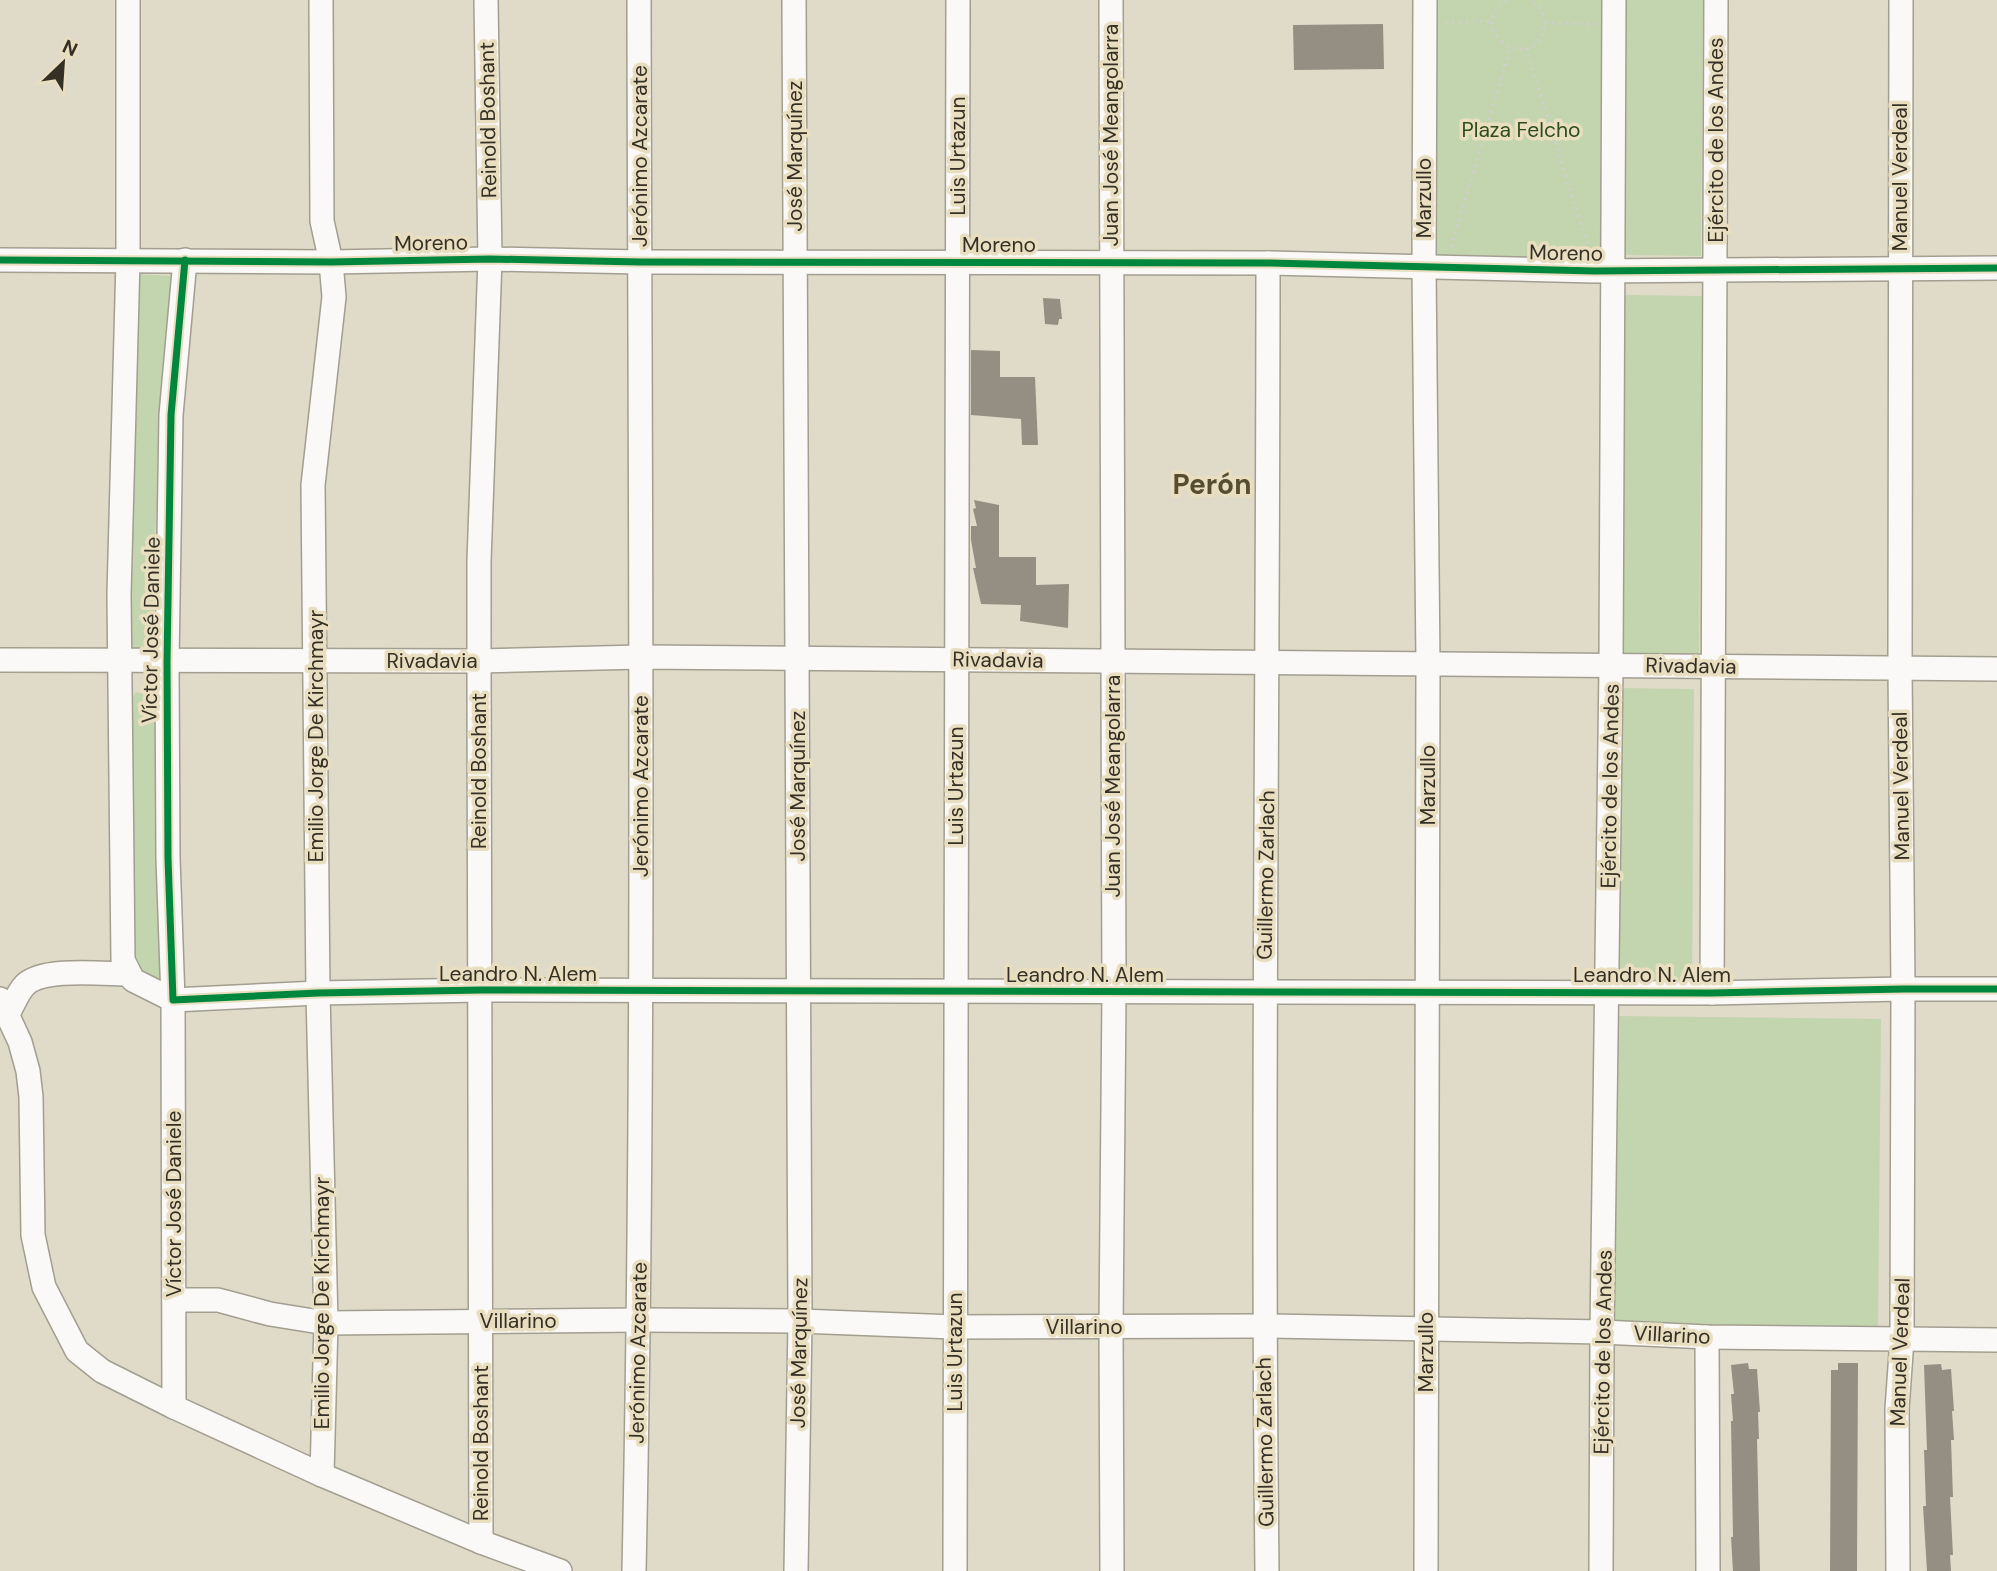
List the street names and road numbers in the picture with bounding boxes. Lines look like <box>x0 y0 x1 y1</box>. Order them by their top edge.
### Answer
street label: Juan José Meangolarra <box>1097 24 1125 246</box>
street label: Ejército de los Andes <box>1702 38 1730 242</box>
street label: Reinold Boshant <box>473 42 503 198</box>
street label: Jerónimo Azcarate <box>626 65 654 247</box>
street label: José Marquínez <box>781 81 809 231</box>
street label: Luis Urtazun <box>944 96 972 216</box>
street label: Manuel Verdeal <box>1886 103 1914 251</box>
street label: Marzullo <box>1410 158 1438 238</box>
street label: Moreno <box>394 228 468 258</box>
street label: Moreno <box>962 231 1036 259</box>
street label: Moreno <box>1529 238 1603 268</box>
street label: Víctor José Daniele <box>135 536 167 724</box>
street label: Emilio Jorge De Kirchmayr <box>302 609 330 862</box>
street label: Rivadavia <box>952 645 1044 675</box>
street label: Rivadavia <box>386 647 478 675</box>
street label: Rivadavia <box>1645 651 1737 681</box>
street label: Juan José Meangolarra <box>1099 675 1127 897</box>
street label: Ejército de los Andes <box>1594 683 1626 889</box>
street label: Reinold Boshant <box>465 693 493 849</box>
street label: Jerónimo Azcarate <box>627 695 655 877</box>
street label: José Marquínez <box>784 711 812 861</box>
street label: Manuel Verdeal <box>1886 711 1916 861</box>
street label: Luis Urtazun <box>942 726 970 846</box>
street label: Marzullo <box>1414 745 1442 825</box>
street label: Guillermo Zarlach <box>1251 790 1281 960</box>
street label: Leandro N. Alem <box>439 960 597 988</box>
street label: Leandro N. Alem <box>1006 961 1164 989</box>
street label: Leandro N. Alem <box>1573 961 1731 989</box>
street label: Víctor José Daniele <box>160 1111 188 1297</box>
street label: Emilio Jorge De Kirchmayr <box>308 1176 336 1429</box>
street label: Ejército de los Andes <box>1587 1249 1619 1455</box>
street label: Jerónimo Azcarate <box>622 1262 654 1444</box>
street label: José Marquínez <box>784 1277 814 1429</box>
street label: Manuel Verdeal <box>1883 1277 1917 1427</box>
street label: Luis Urtazun <box>941 1292 969 1412</box>
street label: Villarino <box>479 1307 557 1335</box>
street label: Marzullo <box>1412 1312 1440 1392</box>
street label: Villarino <box>1045 1313 1123 1341</box>
street label: Villarino <box>1633 1319 1711 1351</box>
street label: Guillermo Zarlach <box>1250 1357 1280 1527</box>
street label: Reinold Boshant <box>467 1365 495 1521</box>

